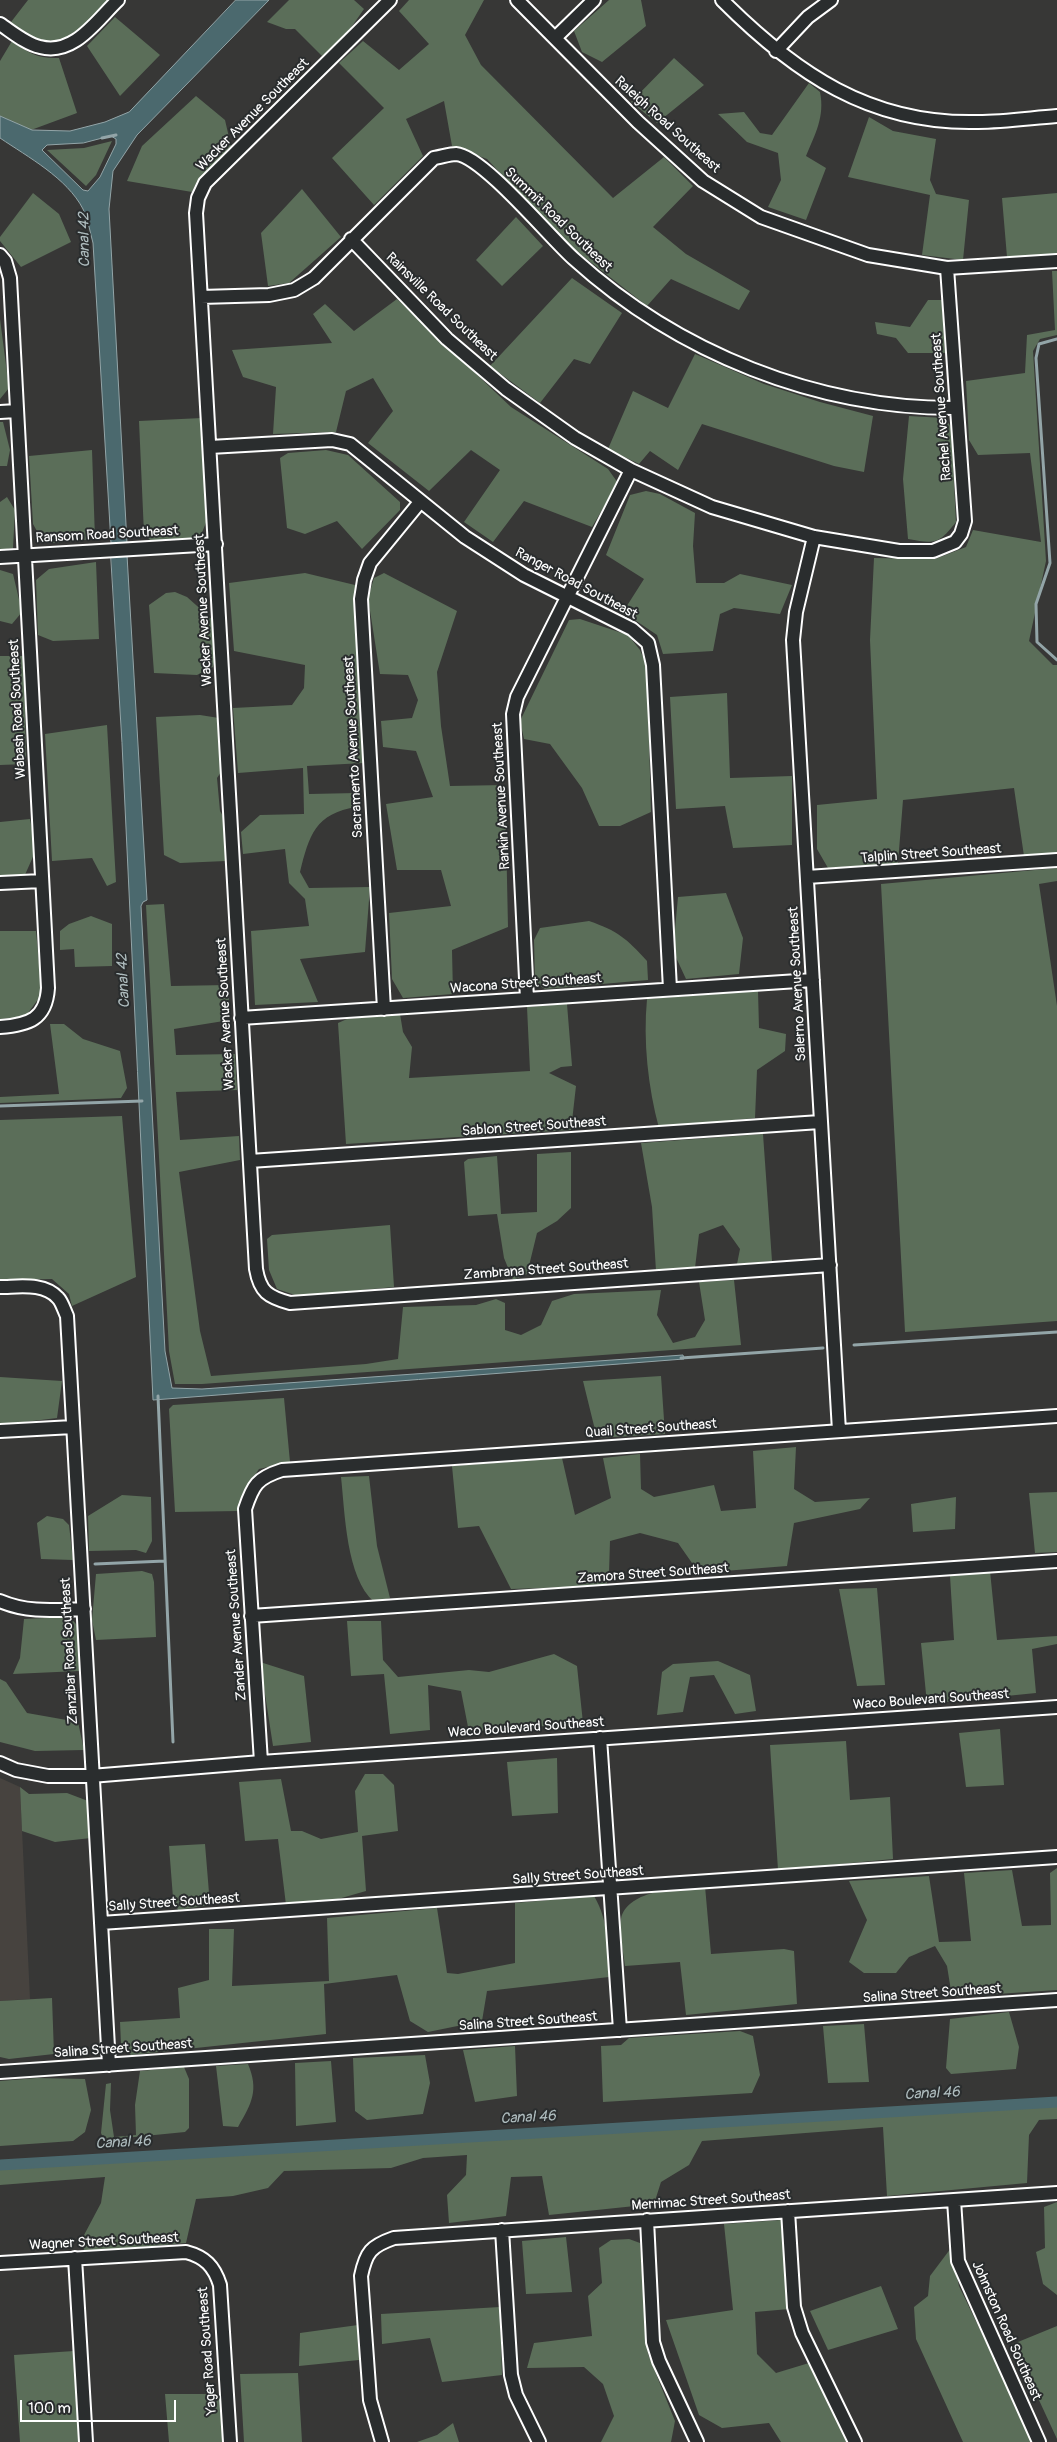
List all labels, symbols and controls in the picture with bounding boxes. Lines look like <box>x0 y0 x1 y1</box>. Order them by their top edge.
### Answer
street label: Wacker Avenue Southeast <box>193 55 313 175</box>
street label: Raleigh Road Southeast <box>611 73 723 177</box>
street label: Summit Road Southeast <box>501 164 615 276</box>
water label: Canal 42 <box>76 212 94 268</box>
street label: Rainsville Road Southeast <box>382 249 500 365</box>
street label: Rachel Avenue Southeast <box>928 333 956 481</box>
street label: Ransom Road Southeast <box>35 523 179 547</box>
street label: Wacker Avenue Southeast <box>192 533 216 687</box>
street label: Ranger Road Southeast <box>512 545 640 623</box>
street label: Wabash Road Southeast <box>6 639 30 779</box>
street label: Sacramento Avenue Southeast <box>341 655 367 839</box>
street label: Rankin Avenue Southeast <box>490 722 514 870</box>
street label: Talplin Street Southeast <box>860 841 1002 867</box>
street label: Salerno Avenue Southeast <box>786 906 810 1062</box>
street label: Wacker Avenue Southeast <box>214 937 238 1091</box>
water label: Canal 42 <box>114 953 134 1009</box>
street label: Wacona Street Southeast <box>450 970 602 998</box>
street label: Sablon Street Southeast <box>461 1114 607 1140</box>
street label: Zambrana Street Southeast <box>463 1256 629 1284</box>
street label: Quail Street Southeast <box>584 1416 718 1442</box>
street label: Zander Avenue Southeast <box>223 1549 251 1701</box>
street label: Zamora Street Southeast <box>577 1560 729 1588</box>
street label: Zanzibar Road Southeast <box>58 1577 82 1725</box>
street label: Waco Boulevard Southeast <box>852 1686 1010 1714</box>
street label: Waco Boulevard Southeast <box>447 1714 605 1742</box>
street label: Sally Street Southeast <box>512 1863 644 1889</box>
street label: Sally Street Southeast <box>108 1890 240 1916</box>
street label: Salina Street Southeast <box>862 1981 1002 2007</box>
street label: Salina Street Southeast <box>458 2009 598 2035</box>
street label: Salina Street Southeast <box>53 2036 193 2062</box>
water label: Canal 46 <box>904 2084 960 2104</box>
water label: Canal 46 <box>500 2108 556 2128</box>
water label: Canal 46 <box>95 2133 151 2153</box>
street label: Merrimac Street Southeast <box>631 2187 791 2215</box>
street label: Wagner Street Southeast <box>29 2230 179 2254</box>
street label: Johnston Road Southeast <box>968 2259 1044 2403</box>
street label: Yager Road Southeast <box>195 2286 221 2416</box>
scale bar <box>22 2390 179 2422</box>
text: 100 m <box>28 2399 71 2418</box>

